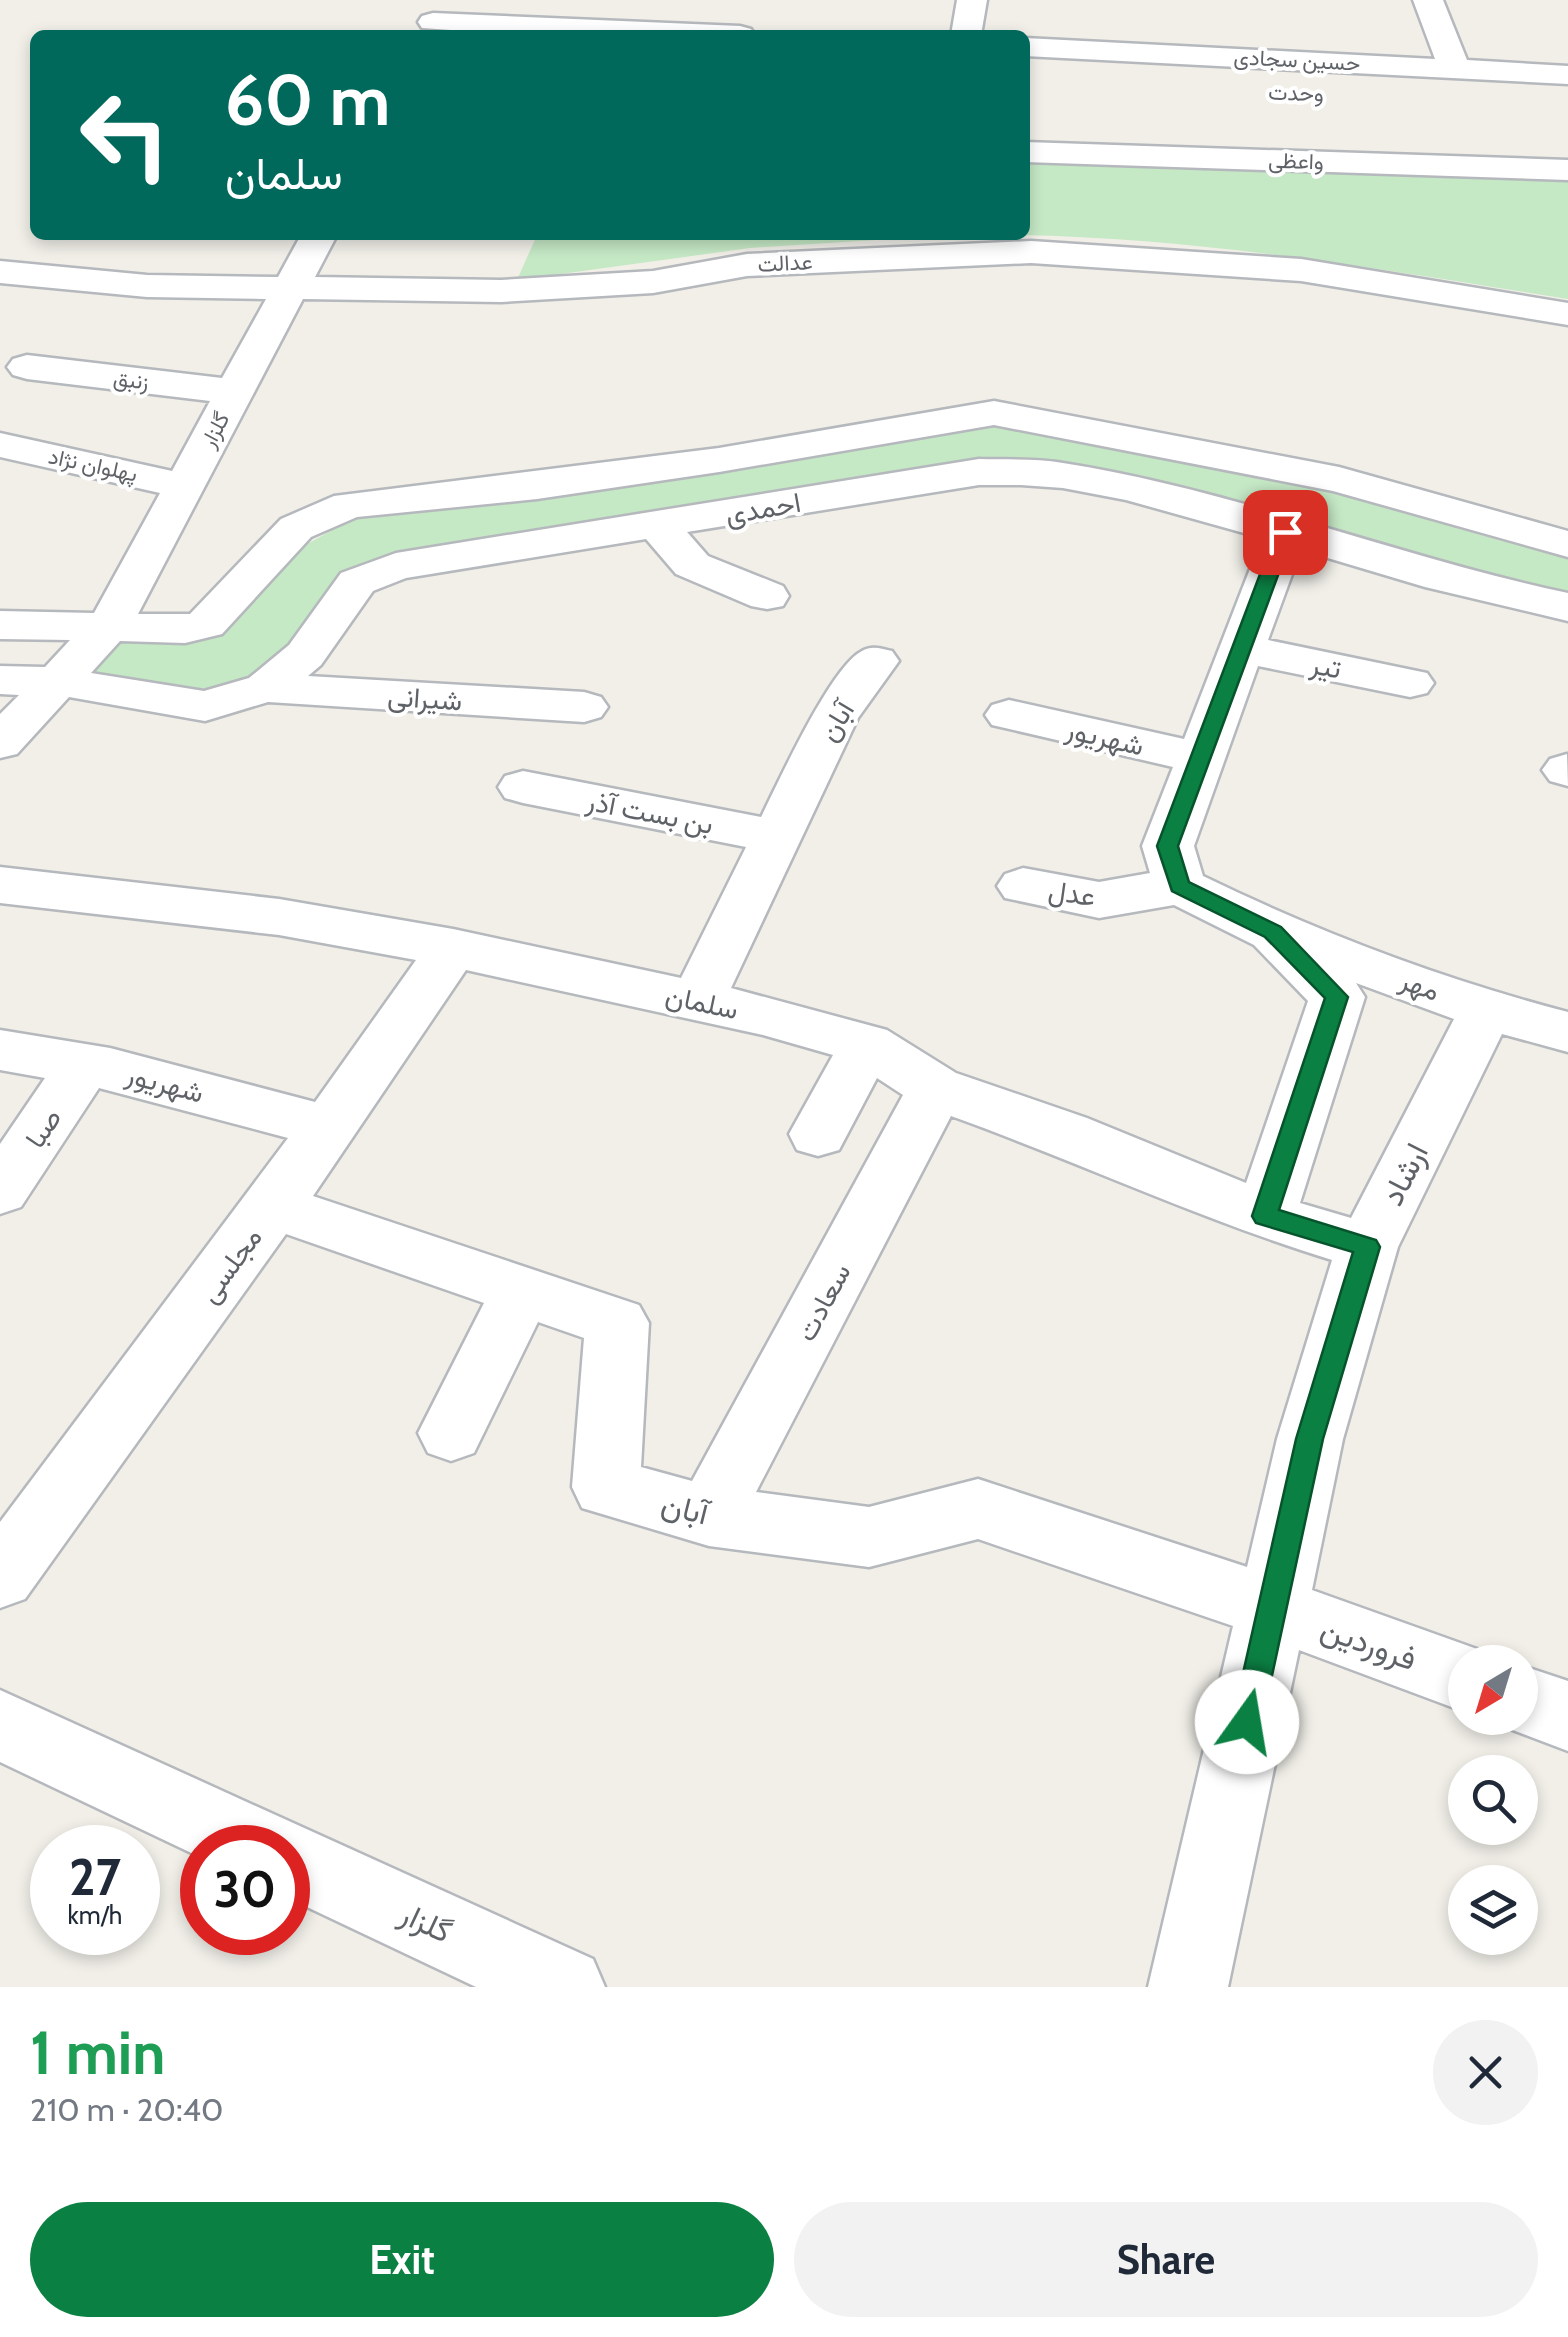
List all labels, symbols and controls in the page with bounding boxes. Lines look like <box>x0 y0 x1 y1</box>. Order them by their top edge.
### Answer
street label: حسین سجادی <box>1233 43 1361 77</box>
text: 60 m <box>225 57 390 143</box>
icon: left <box>60 70 190 200</box>
street label: وحدت <box>1268 79 1324 107</box>
text: سلمان <box>225 146 343 200</box>
street label: واعظی <box>1268 147 1324 175</box>
street label: عدالت <box>757 248 813 278</box>
street label: زنبق <box>112 364 150 396</box>
street label: گلزار <box>194 407 236 453</box>
street label: پهلوان نژاد <box>46 442 140 489</box>
street label: احمدی <box>723 485 803 531</box>
pin <box>1243 490 1328 575</box>
icon: arrive <box>1258 505 1313 560</box>
street label: تیر <box>1307 646 1344 687</box>
street label: شیرانی <box>386 678 463 719</box>
street label: آبان <box>811 693 862 747</box>
street label: شهریور <box>1061 711 1147 763</box>
street label: بن بست آذر <box>583 783 716 842</box>
street label: عدل <box>1046 873 1098 913</box>
street label: مهر <box>1394 962 1444 1009</box>
street label: سلمان <box>663 978 741 1026</box>
street label: شهریور <box>121 1056 208 1111</box>
street label: صبا <box>18 1102 68 1154</box>
street label: ارشاد <box>1372 1136 1437 1212</box>
street label: مجلسی <box>191 1221 269 1309</box>
street label: سعادت <box>788 1257 858 1347</box>
street label: آبان <box>658 1483 715 1533</box>
street label: فروردین <box>1316 1608 1422 1679</box>
north arrow <box>1448 1645 1538 1735</box>
map controls <box>1448 1645 1538 1955</box>
position arrow <box>1195 1670 1299 1774</box>
button: search <box>1448 1755 1538 1845</box>
speed limit sign: 30 <box>180 1825 310 1955</box>
text: 27 <box>69 1847 121 1908</box>
button: layers <box>1448 1865 1538 1955</box>
street label: گلزار <box>392 1893 458 1952</box>
text: km/h <box>68 1900 122 1930</box>
text: 1 min <box>30 2016 165 2089</box>
button: close <box>1433 2020 1538 2125</box>
text: 210 m · 20:40 <box>30 2090 223 2129</box>
button: Exit <box>30 2202 774 2317</box>
button: Share <box>794 2202 1538 2317</box>

